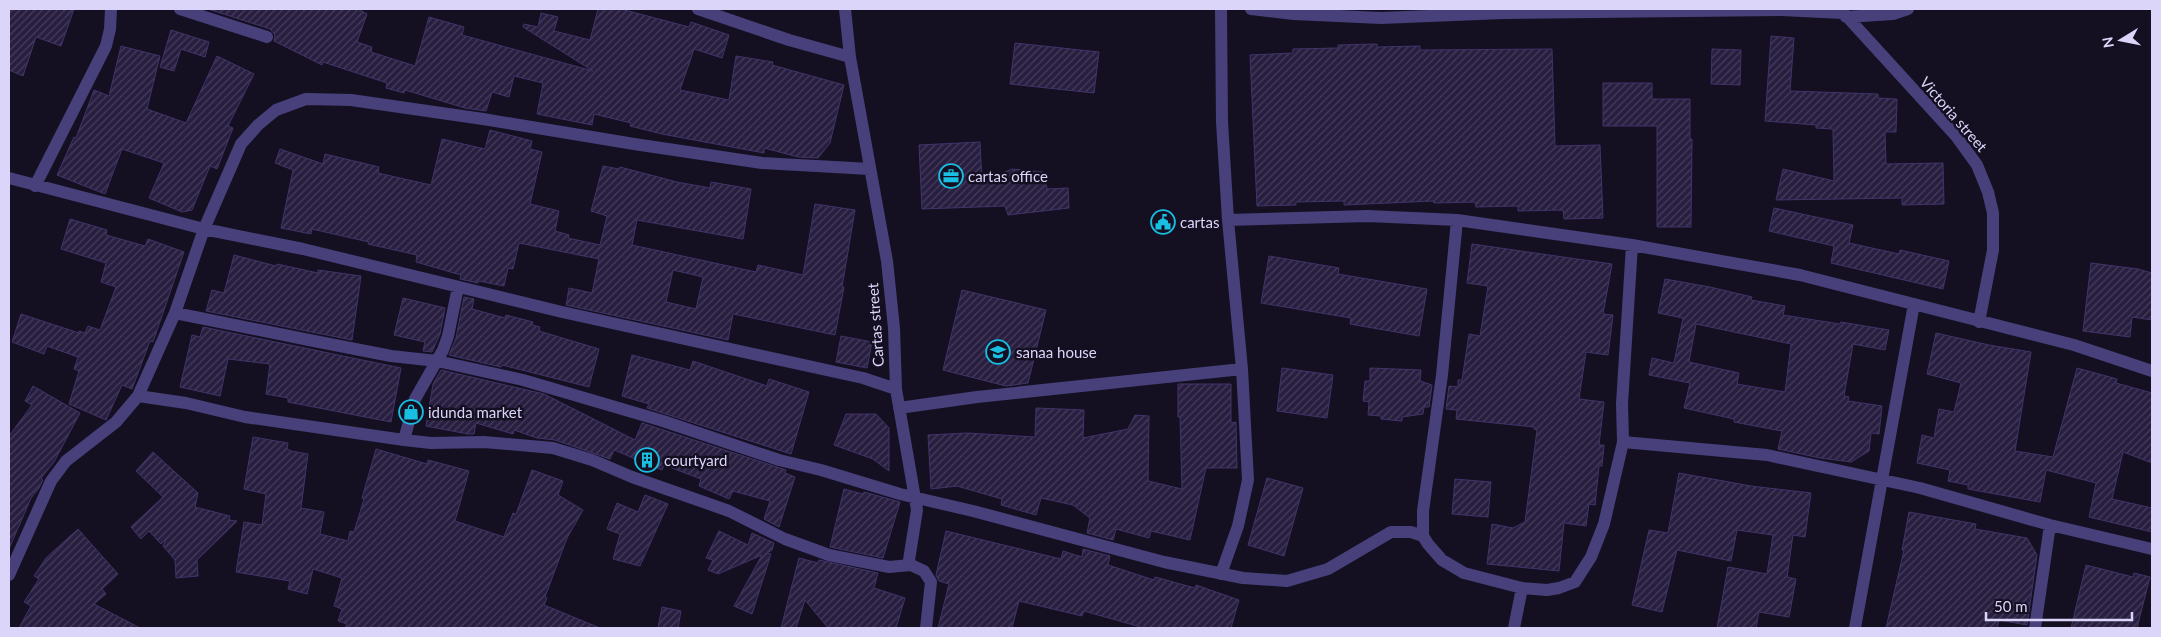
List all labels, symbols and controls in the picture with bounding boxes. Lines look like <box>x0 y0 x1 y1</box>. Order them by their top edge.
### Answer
north arrow <box>2096 15 2146 65</box>
text: N <box>2098 36 2117 49</box>
street label: Victoria street <box>1917 73 1992 156</box>
office icon: cartas office <box>938 163 964 189</box>
place label: cartas office <box>968 167 1048 185</box>
public building icon: cartas <box>1150 209 1176 235</box>
place label: cartas <box>1180 213 1219 231</box>
street label: Cartas street <box>863 282 887 368</box>
school or university icon: sanaa house <box>985 339 1011 365</box>
place label: sanaa house <box>1016 343 1097 361</box>
shop icon: idunda market <box>398 399 424 425</box>
place label: idunda market <box>428 403 523 421</box>
building icon: courtyard <box>634 447 660 473</box>
place label: courtyard <box>664 451 727 469</box>
scale bar <box>1986 590 2132 622</box>
text: 50 m <box>1994 597 2028 615</box>

